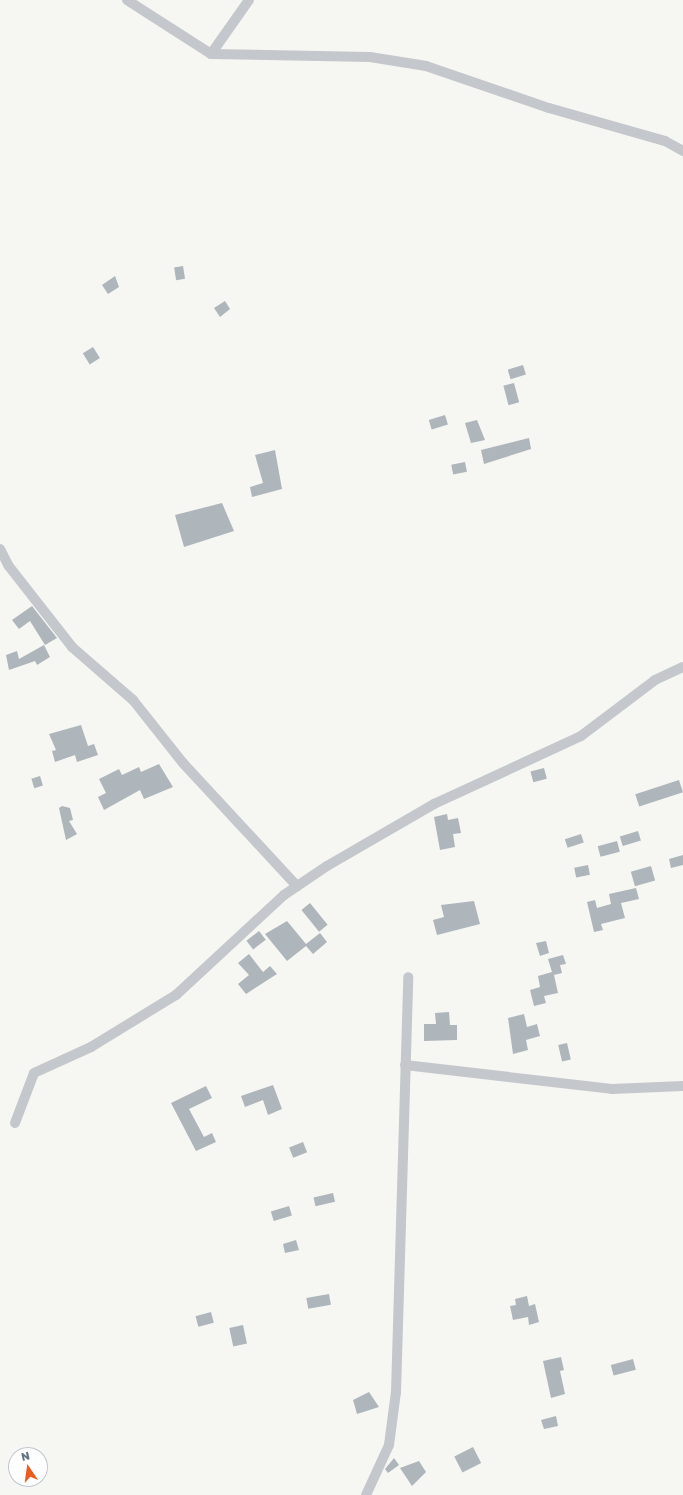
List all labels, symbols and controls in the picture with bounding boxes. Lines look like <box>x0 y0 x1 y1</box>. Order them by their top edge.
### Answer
north arrow <box>8 1447 48 1487</box>
text: N <box>20 1449 31 1463</box>

